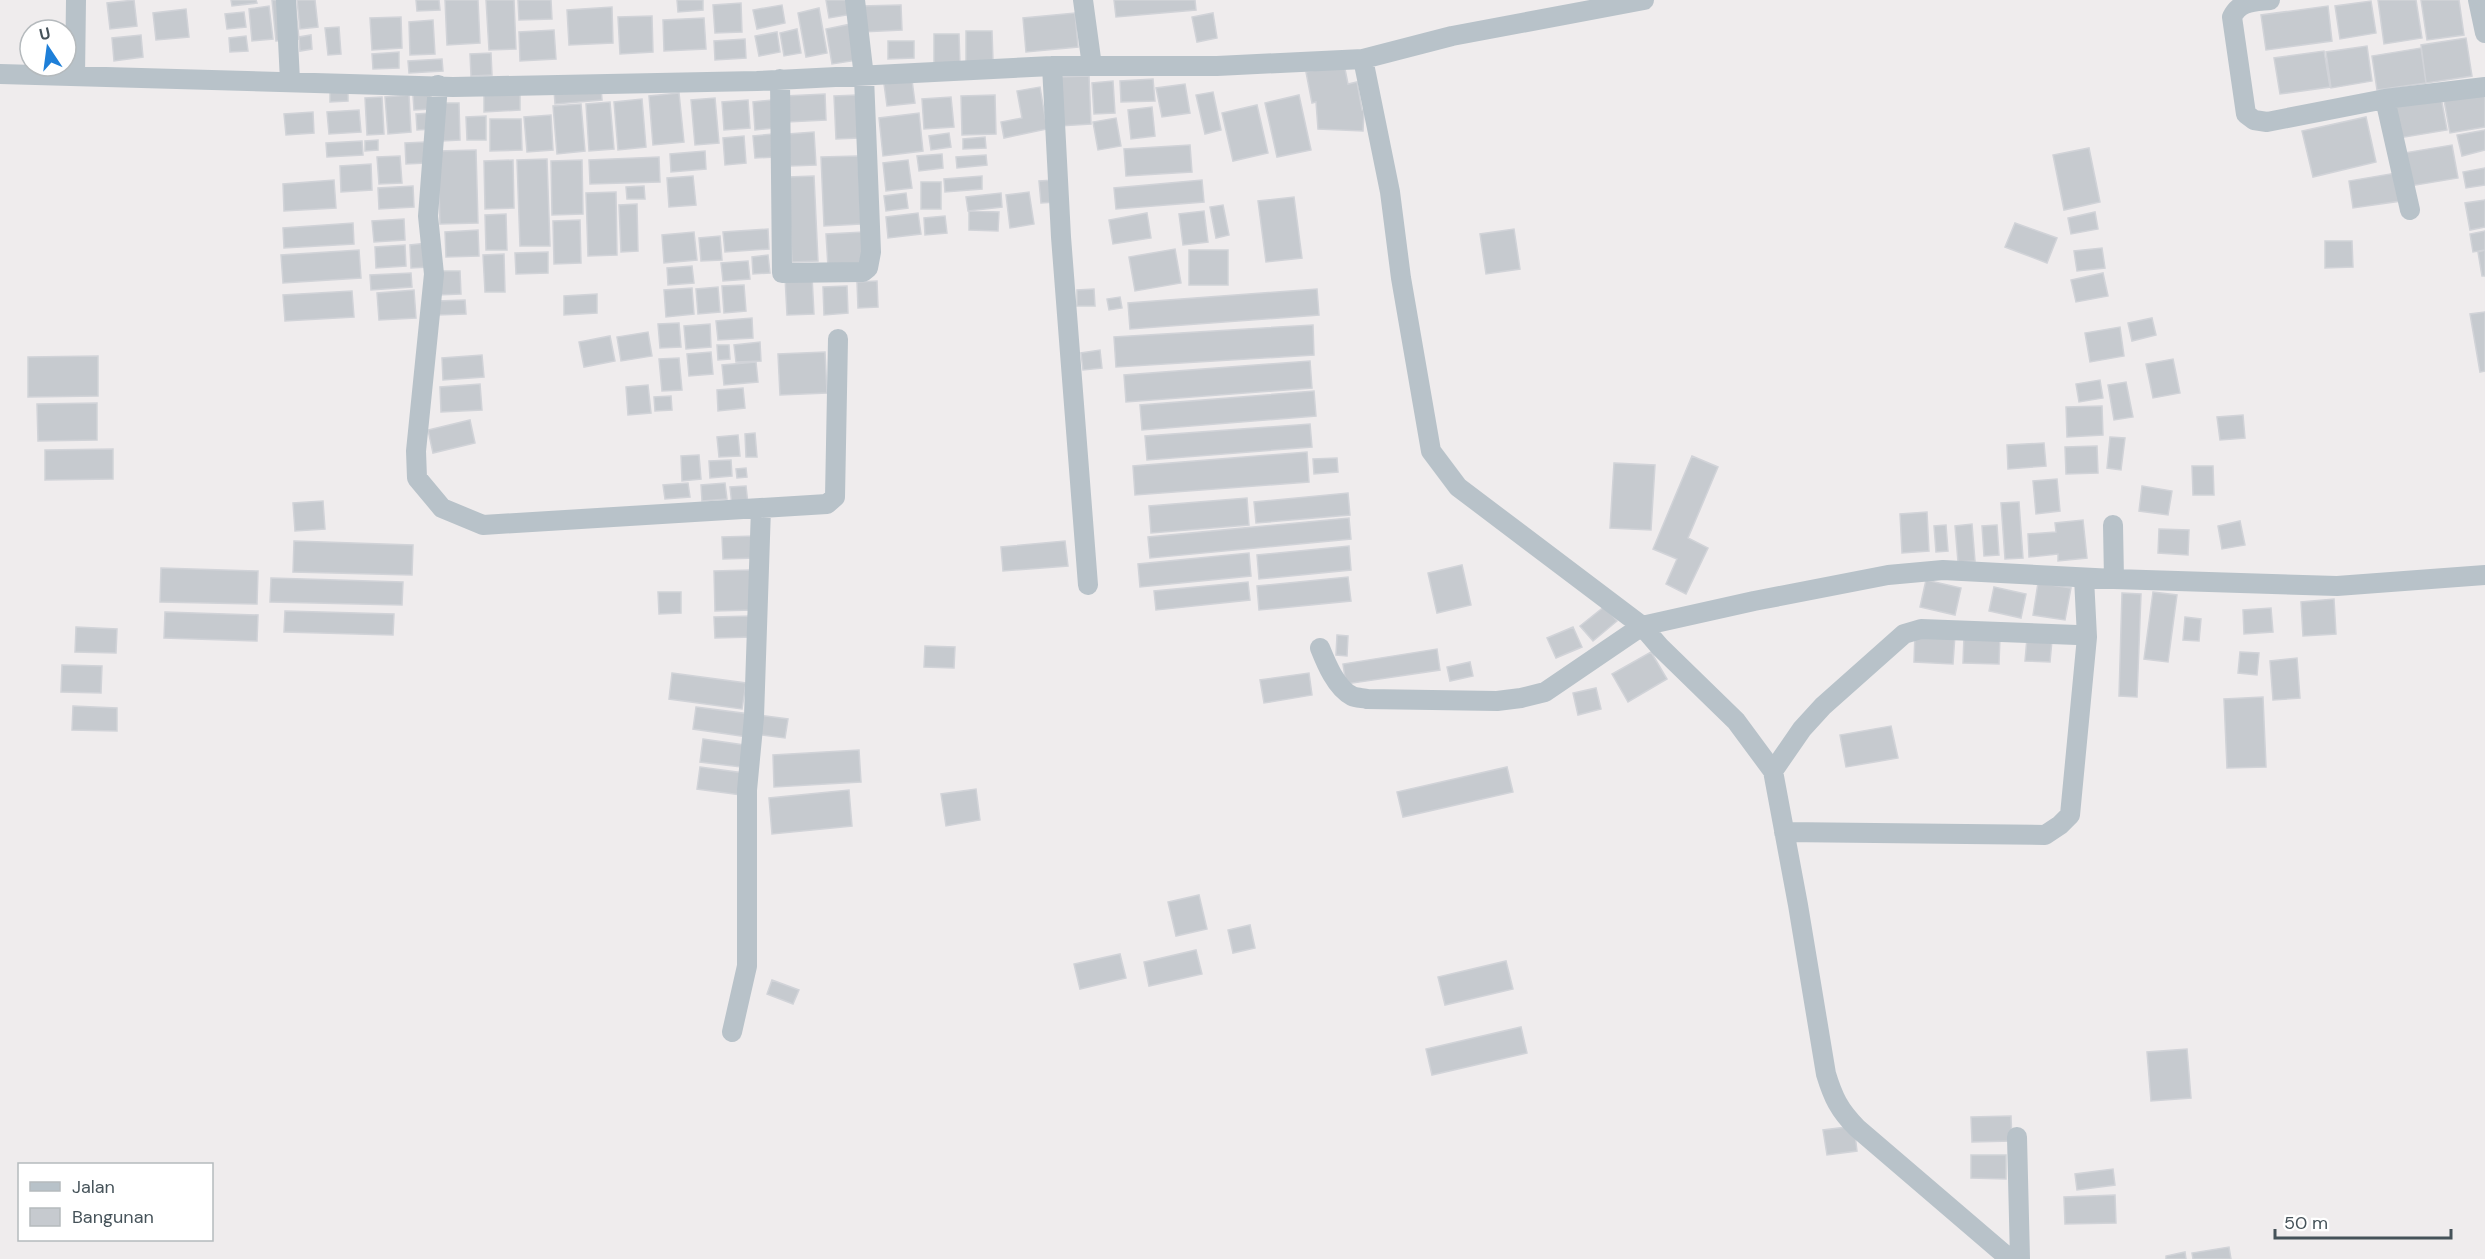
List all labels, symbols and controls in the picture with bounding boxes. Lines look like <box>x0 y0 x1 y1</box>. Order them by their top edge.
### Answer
north arrow <box>18 18 78 78</box>
text: U <box>37 22 52 45</box>
legend <box>18 1163 213 1241</box>
text: Jalan <box>72 1175 115 1199</box>
scale bar <box>2275 1202 2450 1240</box>
text: Bangunan <box>72 1205 154 1229</box>
text: 50 m <box>2284 1211 2328 1235</box>

